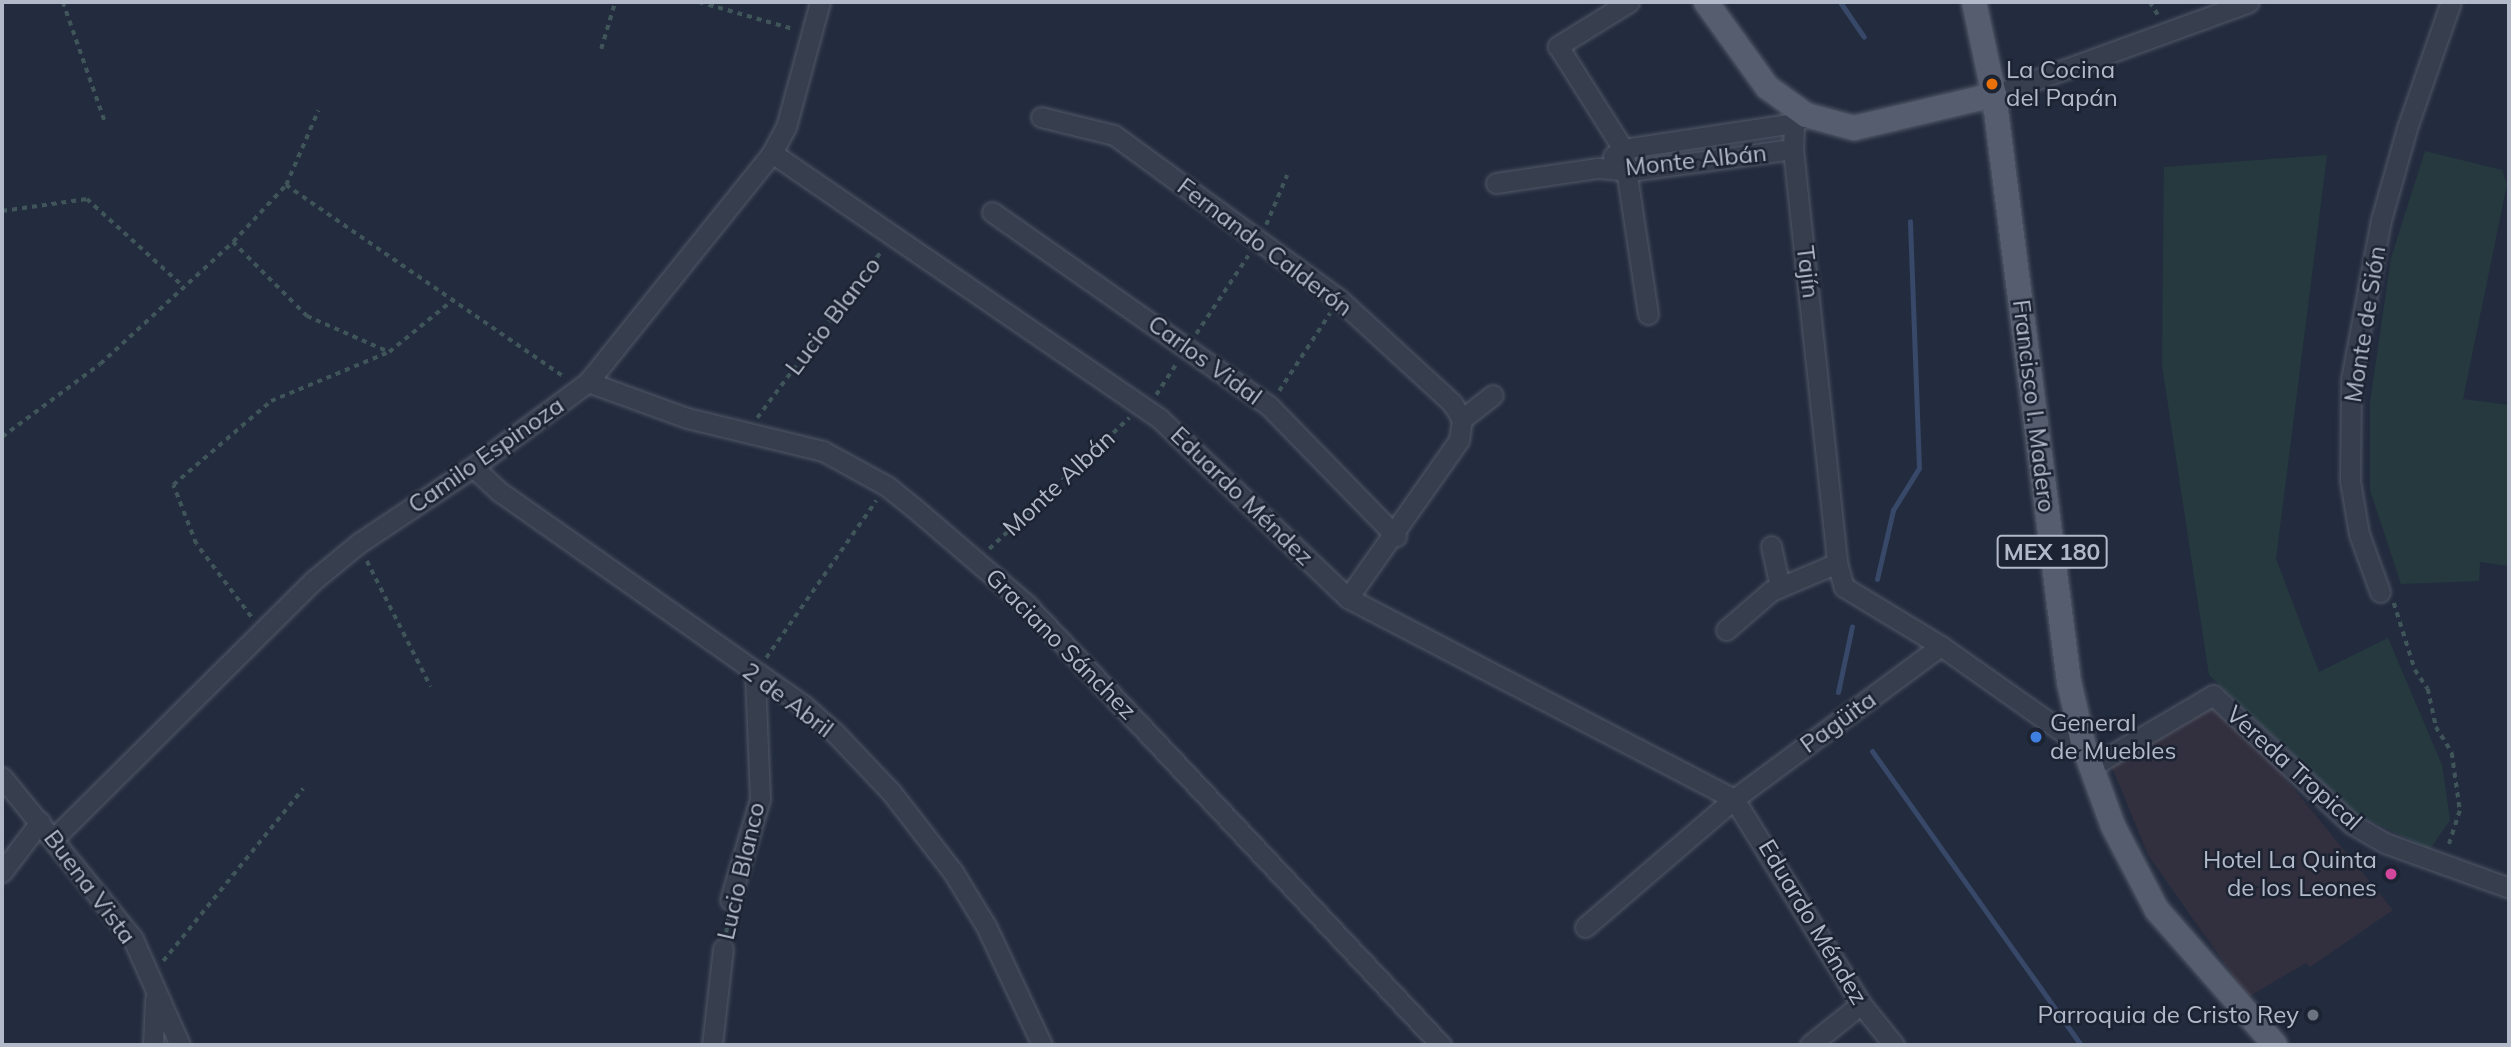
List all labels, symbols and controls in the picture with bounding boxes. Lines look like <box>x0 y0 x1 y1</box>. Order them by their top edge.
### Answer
place label: La Cocina del Papán <box>2006 56 2118 112</box>
marker: La Cocina del Papán <box>1984 76 2000 92</box>
street label: Monte Albán <box>1624 138 1768 182</box>
street label: Fernando Calderón <box>1172 172 1358 322</box>
street label: Tajín <box>1791 244 1825 300</box>
street label: Monte de Sión <box>2338 244 2392 404</box>
street label: Lucio Blanco <box>779 251 887 381</box>
street label: Francisco I. Madero <box>2007 298 2061 514</box>
street label: Carlos Vidal <box>1142 309 1268 411</box>
street label: Camilo Espinoza <box>403 391 569 519</box>
street label: Eduardo Méndez <box>1165 421 1319 571</box>
street label: Monte Albán <box>997 424 1121 542</box>
road number: MEX 180 <box>1996 532 2108 572</box>
street label: Graciano Sánchez <box>980 563 1142 725</box>
street label: 2 de Abril <box>737 656 839 744</box>
street label: Pagüita <box>1795 685 1881 759</box>
street label: Vereda Tropical <box>2220 700 2368 836</box>
place label: General de Muebles <box>2050 709 2176 765</box>
marker: General de Muebles <box>2028 729 2044 745</box>
street label: Lucio Blanco <box>711 800 771 942</box>
street label: Buena Vista <box>38 824 142 950</box>
street label: Eduardo Méndez <box>1752 834 1874 1010</box>
place label: Hotel La Quinta de los Leones <box>2203 846 2377 902</box>
marker: Hotel La Quinta de los Leones <box>2383 866 2399 882</box>
place label: Parroquia de Cristo Rey <box>2037 1001 2299 1029</box>
marker: Parroquia de Cristo Rey <box>2305 1007 2321 1023</box>

